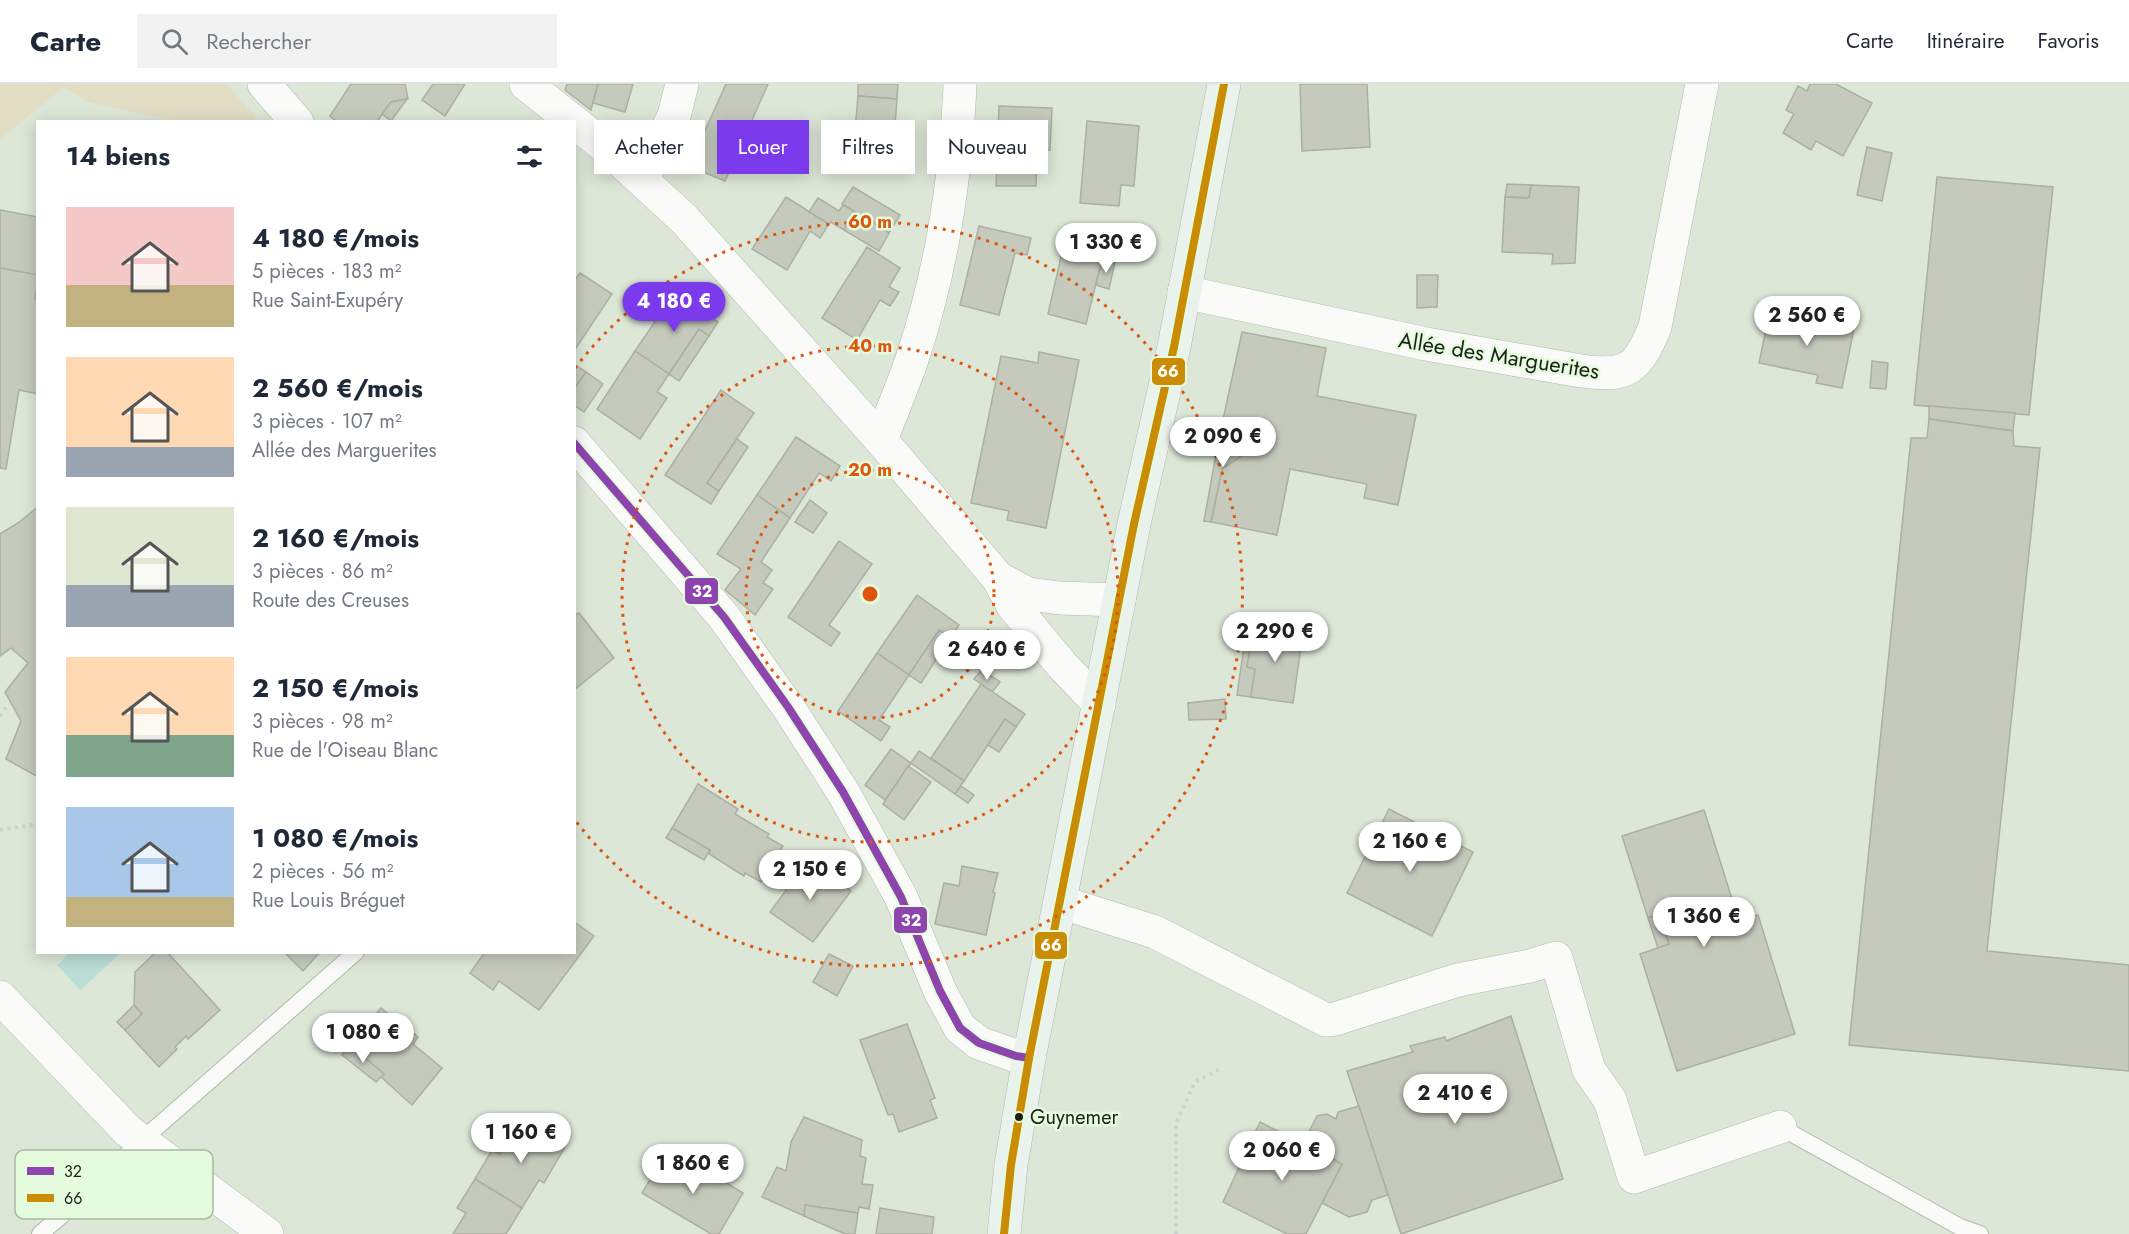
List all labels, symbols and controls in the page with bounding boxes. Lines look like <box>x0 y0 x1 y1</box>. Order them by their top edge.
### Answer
search box <box>137 14 557 68</box>
text: Carte <box>30 21 101 62</box>
icon: search <box>158 25 191 58</box>
text: Rechercher <box>206 25 311 57</box>
text: Carte <box>1846 26 1894 56</box>
text: Itinéraire <box>1927 26 2005 56</box>
text: Favoris <box>2038 26 2099 56</box>
chip: Acheter <box>594 120 705 174</box>
chip: Louer <box>717 120 809 174</box>
chip: Filtres <box>821 120 915 174</box>
chip: Nouveau <box>927 120 1048 174</box>
text: 14 biens <box>66 137 170 175</box>
icon: filters <box>513 140 546 173</box>
text: 60 m <box>848 209 892 235</box>
text: 4 180 €/mois <box>252 219 419 257</box>
pin: 1 330 € <box>1051 223 1161 274</box>
text: 1 330 € <box>1069 228 1143 257</box>
icon: home <box>114 231 186 303</box>
text: 5 pièces · 183 m² <box>252 257 401 286</box>
pin: 4 180 € <box>619 282 729 333</box>
text: Rue Saint-Exupéry <box>252 286 403 315</box>
text: 4 180 € <box>636 287 712 316</box>
pin: 2 560 € <box>1752 296 1862 347</box>
text: 2 560 € <box>1768 301 1846 330</box>
street label: Allée des Marguerites <box>1396 323 1602 387</box>
text: 40 m <box>848 333 892 359</box>
line badge: 66 <box>1151 357 1186 386</box>
text: 66 <box>1157 360 1179 383</box>
text: 2 560 €/mois <box>252 369 423 407</box>
icon: home <box>114 381 186 453</box>
text: 3 pièces · 107 m² <box>252 407 402 436</box>
pin: 2 090 € <box>1168 417 1278 468</box>
text: 2 090 € <box>1184 422 1262 451</box>
text: Allée des Marguerites <box>252 436 437 465</box>
text: 20 m <box>848 457 892 483</box>
text: 2 160 €/mois <box>252 519 419 557</box>
icon: home <box>114 531 186 603</box>
text: 3 pièces · 86 m² <box>252 557 393 586</box>
line badge: 32 <box>684 577 719 605</box>
text: 32 <box>692 580 712 603</box>
centre of rings <box>860 584 880 604</box>
text: Route des Creuses <box>252 586 409 615</box>
pin: 2 290 € <box>1220 612 1330 663</box>
text: 2 290 € <box>1236 617 1314 646</box>
pin: 2 640 € <box>932 630 1042 681</box>
text: 2 640 € <box>948 635 1026 664</box>
text: 2 150 €/mois <box>252 669 419 707</box>
icon: home <box>114 681 186 753</box>
text: 3 pièces · 98 m² <box>252 707 393 736</box>
text: Rue de l'Oiseau Blanc <box>252 736 438 765</box>
text: 1 080 €/mois <box>252 819 418 857</box>
pin: 2 160 € <box>1355 822 1465 873</box>
text: 2 160 € <box>1372 827 1448 856</box>
icon: home <box>114 831 186 903</box>
pin: 2 150 € <box>755 850 865 901</box>
text: 2 150 € <box>773 855 847 884</box>
text: 2 pièces · 56 m² <box>252 857 394 886</box>
text: Rue Louis Bréguet <box>252 886 405 915</box>
pin: 1 360 € <box>1649 897 1759 948</box>
text: 1 360 € <box>1667 902 1741 931</box>
line badge: 32 <box>893 906 928 934</box>
text: 32 <box>901 909 921 932</box>
line badge: 66 <box>1034 931 1068 960</box>
text: 66 <box>1040 934 1062 957</box>
pin: 1 080 € <box>308 1013 418 1064</box>
text: 1 080 € <box>326 1018 400 1047</box>
pin: 2 410 € <box>1400 1074 1510 1125</box>
text: 2 410 € <box>1417 1079 1493 1108</box>
place label: Guynemer <box>1030 1103 1118 1132</box>
marker: Guynemer <box>1013 1111 1025 1123</box>
pin: 1 160 € <box>466 1113 576 1164</box>
text: 1 160 € <box>485 1118 557 1147</box>
pin: 2 060 € <box>1227 1131 1337 1182</box>
text: 2 060 € <box>1243 1136 1321 1165</box>
pin: 1 860 € <box>638 1144 748 1195</box>
text: 1 860 € <box>656 1149 730 1178</box>
legend <box>15 1150 213 1219</box>
text: 32 <box>64 1160 82 1183</box>
text: 66 <box>64 1187 82 1210</box>

